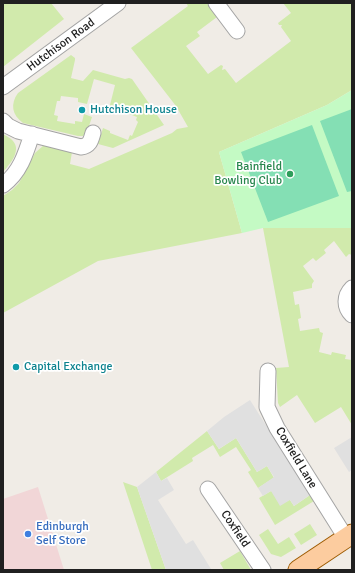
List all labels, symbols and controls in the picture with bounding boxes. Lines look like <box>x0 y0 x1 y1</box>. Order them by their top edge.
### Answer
street label: Hutchison Road <box>24 16 98 74</box>
place label: Hutchison House <box>90 103 177 117</box>
marker: Hutchison House <box>77 105 87 115</box>
place label: Bainfield Bowling Club <box>214 160 282 188</box>
marker: Bainfield Bowling Club <box>285 169 295 179</box>
place label: Capital Exchange <box>24 360 113 374</box>
marker: Capital Exchange <box>11 362 21 372</box>
street label: Coxfield Lane <box>272 425 320 491</box>
street label: Coxfield <box>217 508 253 550</box>
place label: Edinburgh Self Store <box>36 520 89 548</box>
marker: Edinburgh Self Store <box>23 529 33 539</box>

